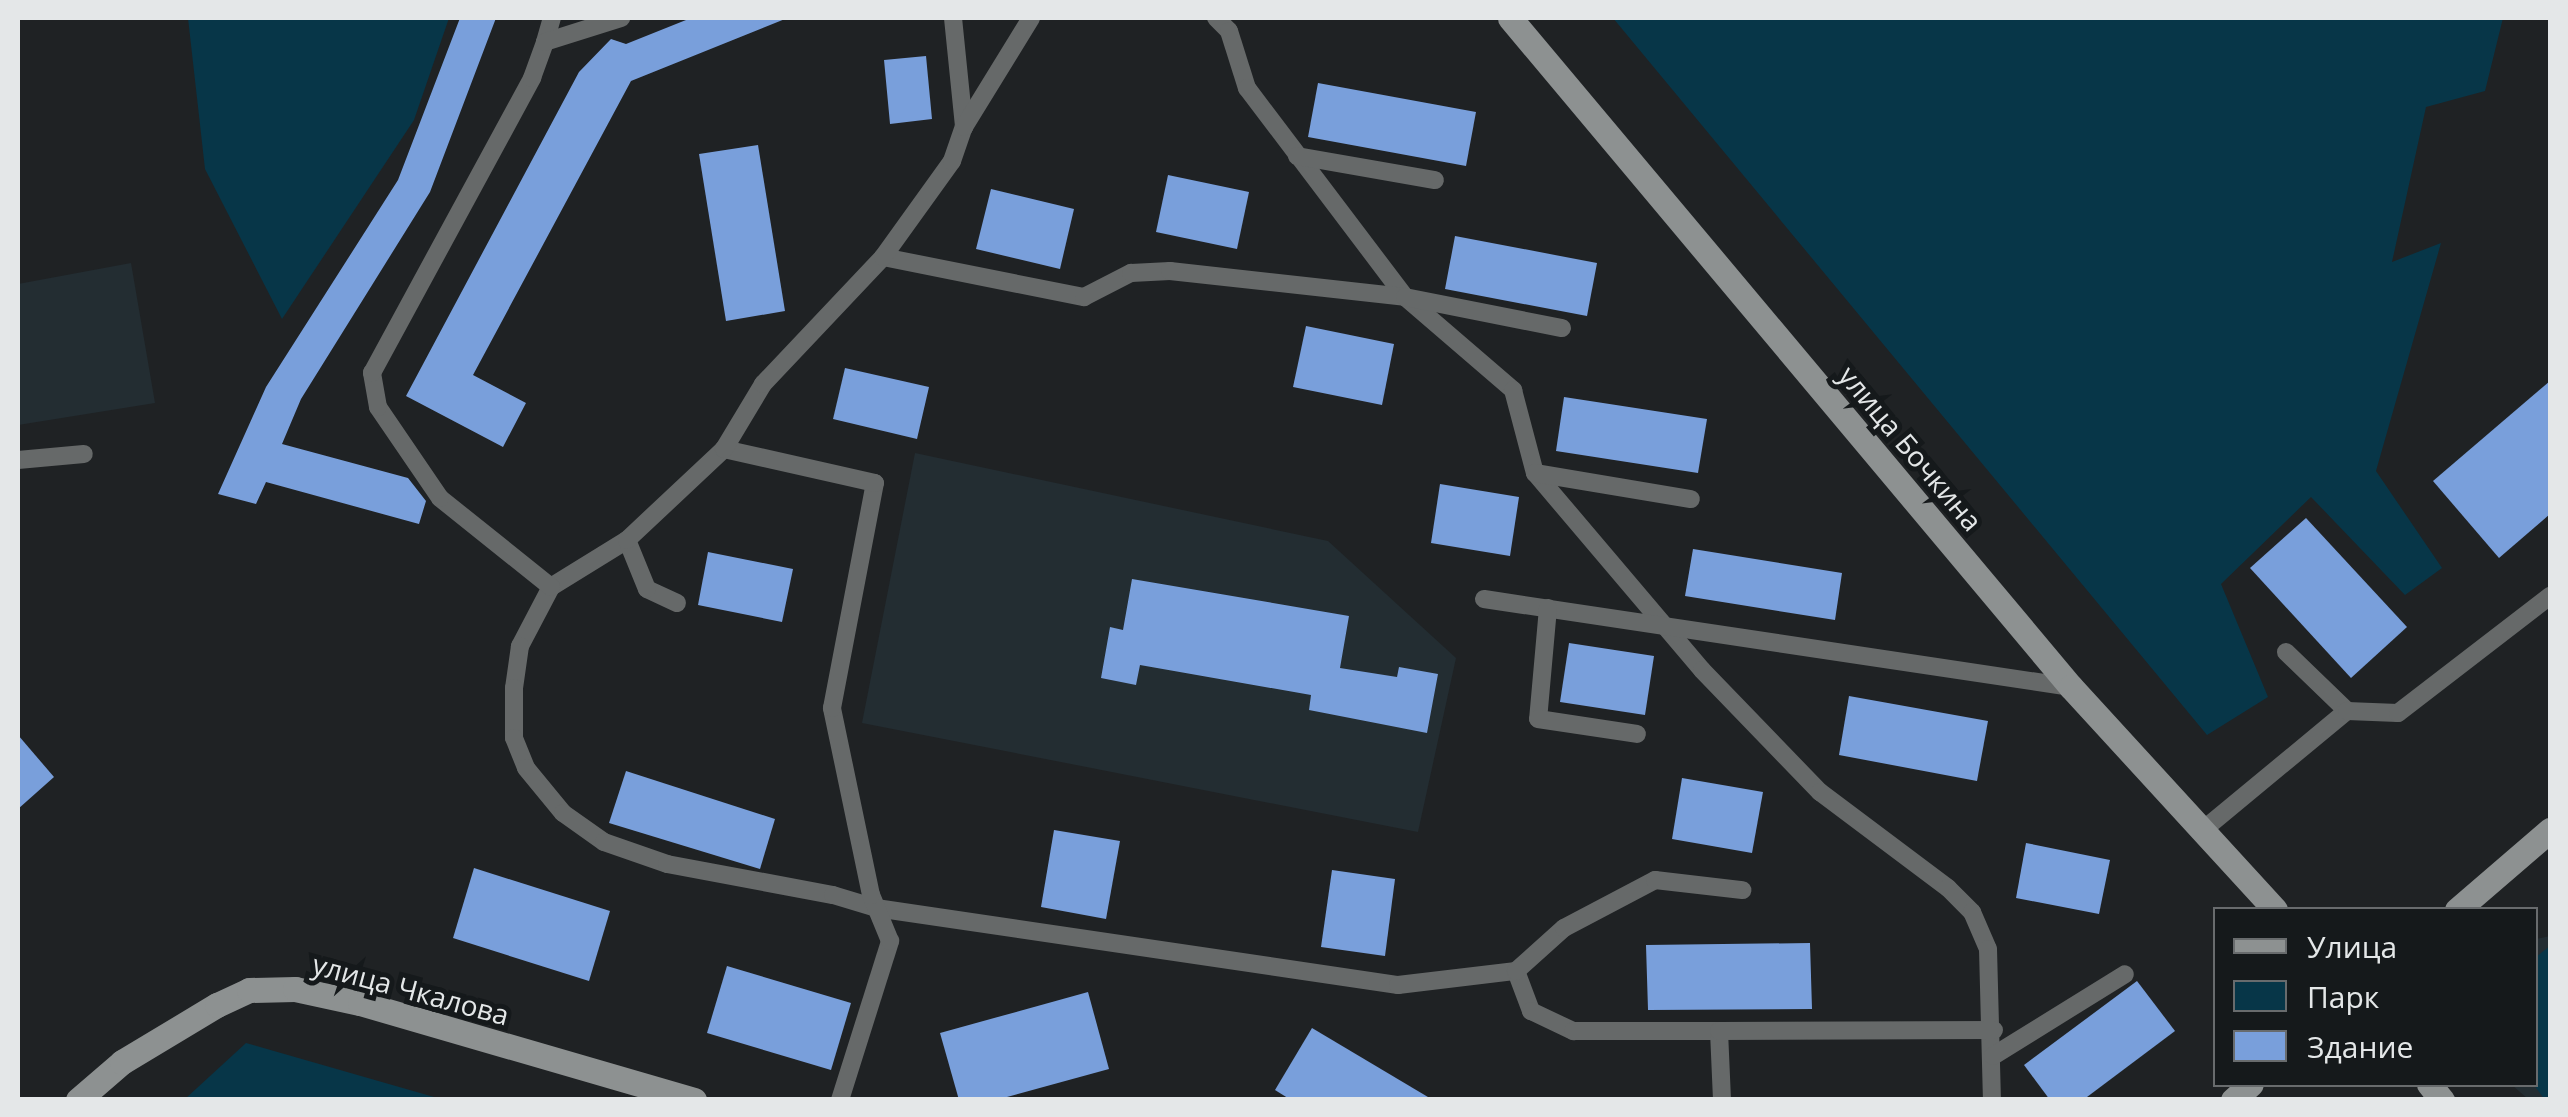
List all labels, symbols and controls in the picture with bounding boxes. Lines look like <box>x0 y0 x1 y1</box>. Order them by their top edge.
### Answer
street label: улица Бочкина <box>1832 359 1990 537</box>
legend <box>2213 907 2538 1087</box>
text: Улица <box>2307 926 2397 967</box>
street label: улица Чкалова <box>309 947 513 1031</box>
text: Парк <box>2307 976 2379 1017</box>
text: Здание <box>2307 1026 2413 1067</box>

